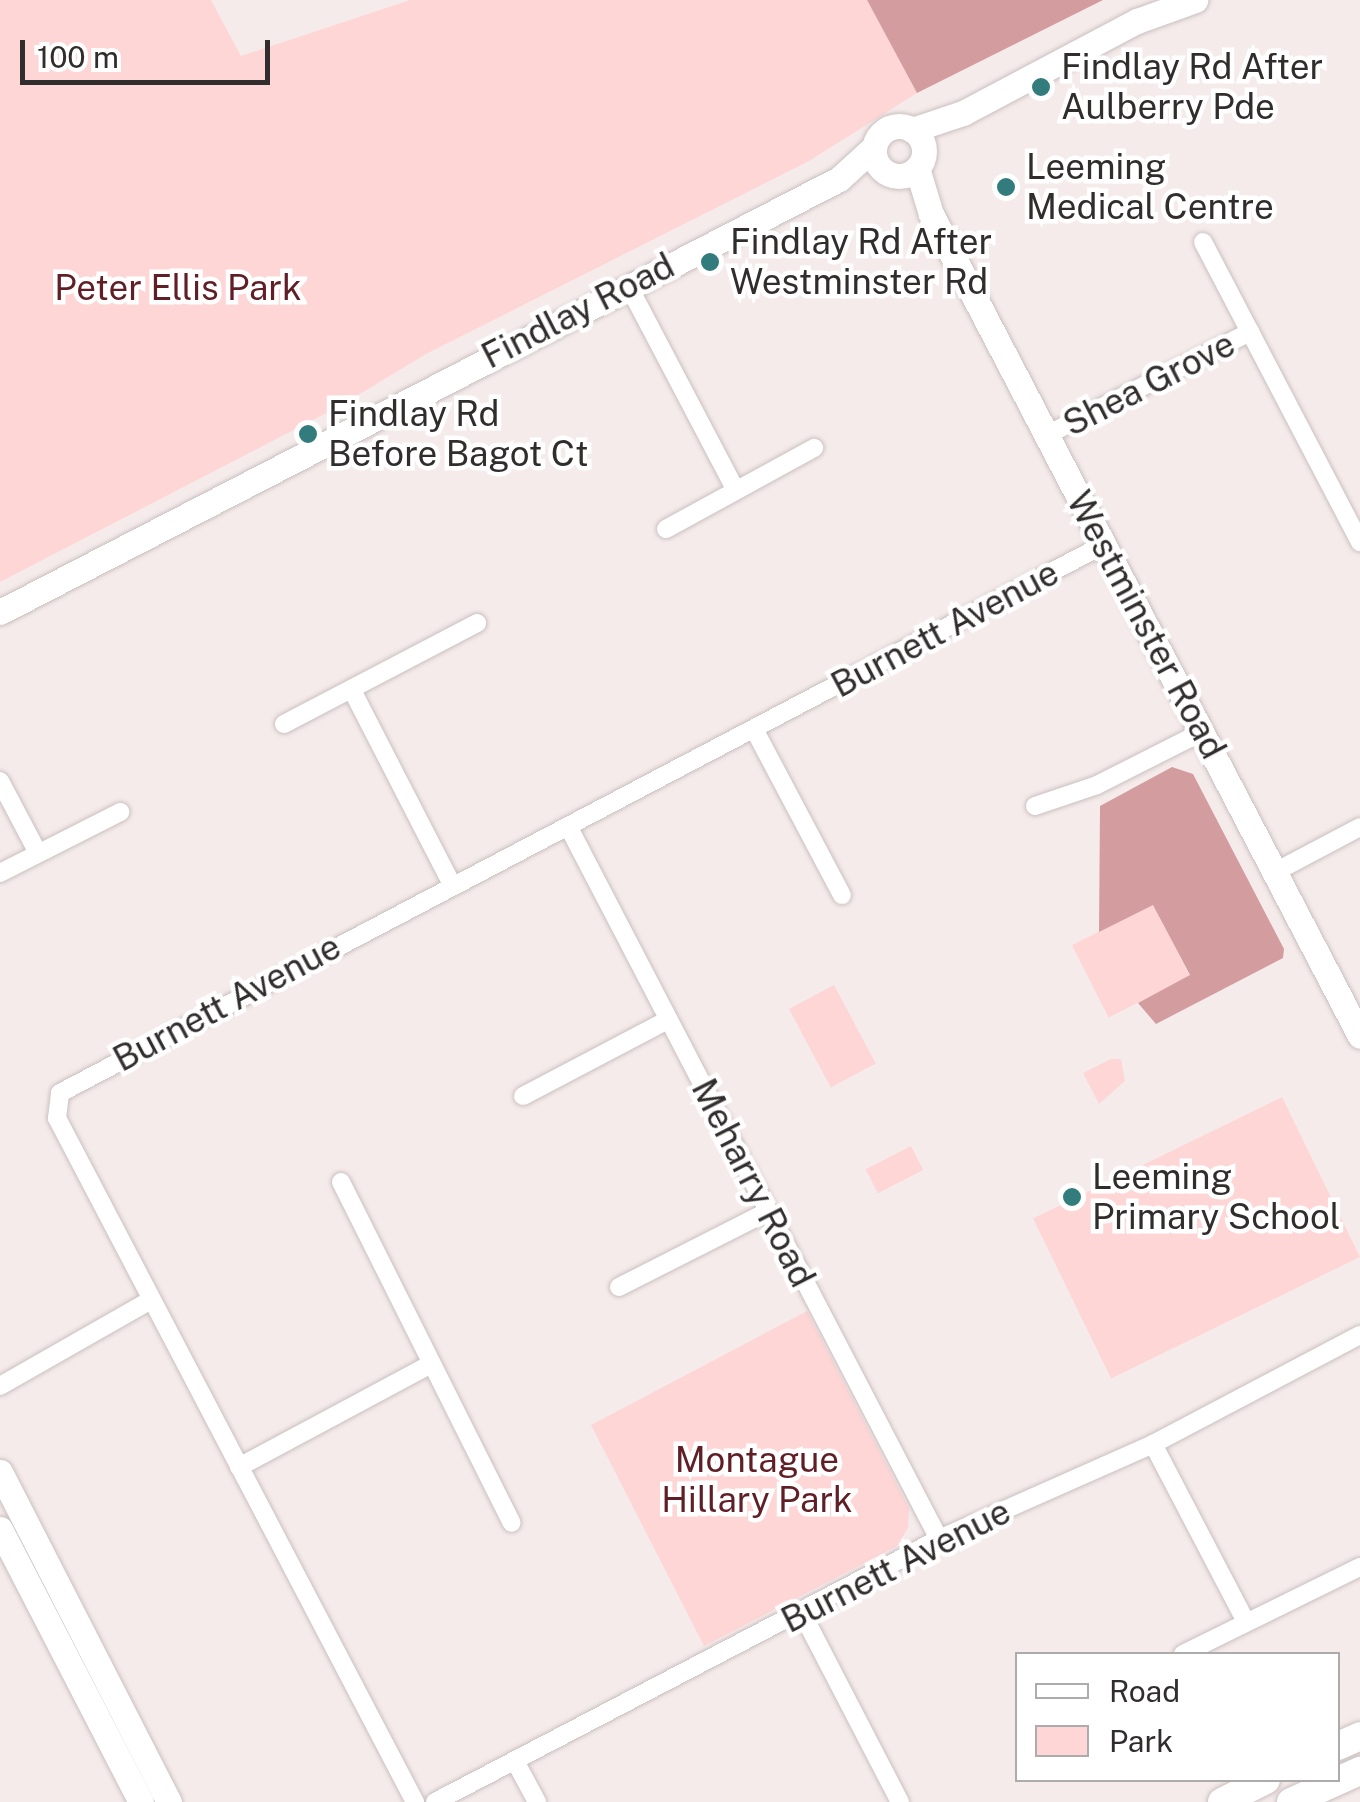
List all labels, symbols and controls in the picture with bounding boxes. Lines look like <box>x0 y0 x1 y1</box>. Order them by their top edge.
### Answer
scale bar <box>25 20 275 82</box>
text: 100 m <box>37 39 119 75</box>
place label: Findlay Rd After Aulberry Pde <box>1061 46 1323 128</box>
marker: Findlay Rd After Aulberry Pde <box>1030 76 1052 98</box>
place label: Leeming Medical Centre <box>1026 146 1274 228</box>
marker: Leeming Medical Centre <box>995 176 1017 198</box>
place label: Findlay Rd After Westminster Rd <box>730 221 992 303</box>
street label: Findlay Road <box>475 245 681 377</box>
marker: Findlay Rd After Westminster Rd <box>699 251 721 273</box>
park label: Peter Ellis Park <box>54 267 302 309</box>
street label: Shea Grove <box>1056 323 1242 445</box>
place label: Findlay Rd Before Bagot Ct <box>328 393 589 475</box>
marker: Findlay Rd Before Bagot Ct <box>297 423 319 445</box>
street label: Westminster Road <box>1058 484 1234 766</box>
street label: Burnett Avenue <box>824 552 1066 706</box>
street label: Burnett Avenue <box>106 926 348 1080</box>
street label: Meharry Road <box>683 1072 823 1294</box>
place label: Leeming Primary School <box>1092 1156 1340 1238</box>
marker: Leeming Primary School <box>1061 1186 1083 1208</box>
park label: Montague Hillary Park <box>661 1439 853 1521</box>
street label: Burnett Avenue <box>775 1490 1017 1642</box>
legend <box>1015 1652 1340 1782</box>
text: Road <box>1109 1673 1180 1709</box>
text: Park <box>1109 1723 1173 1759</box>

